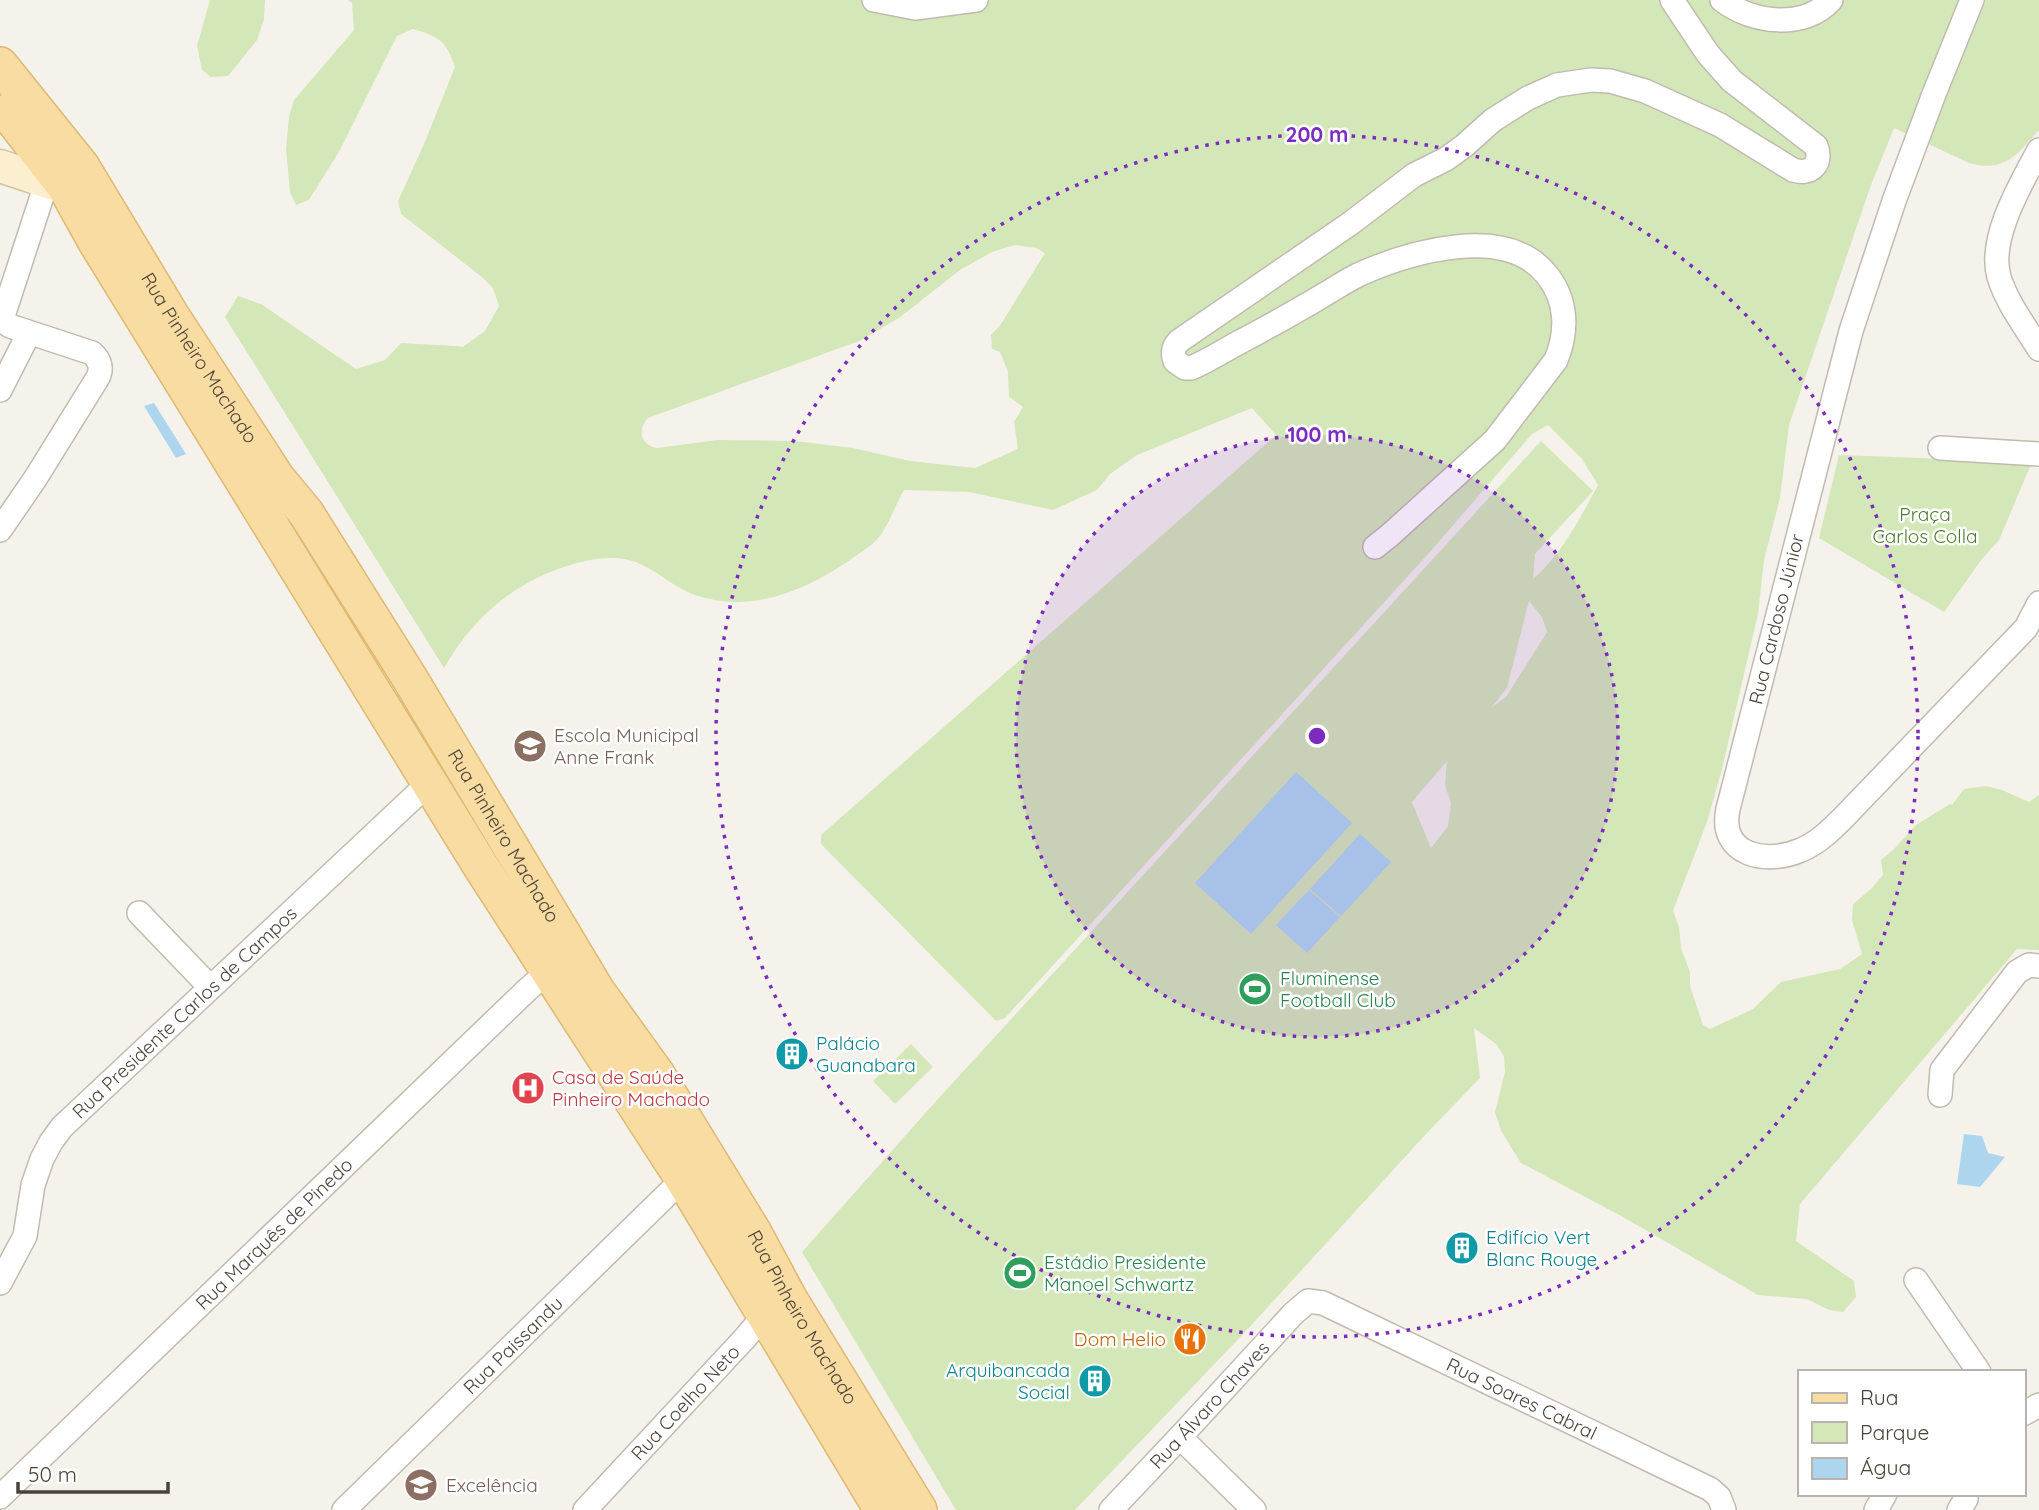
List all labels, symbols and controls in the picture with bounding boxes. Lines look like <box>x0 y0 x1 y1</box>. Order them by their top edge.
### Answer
text: 200 m <box>1286 121 1348 147</box>
street label: Rua Pinheiro Machado <box>136 268 263 448</box>
text: 100 m <box>1287 421 1347 447</box>
park label: Praça Carlos Colla <box>1872 502 1978 548</box>
street label: Rua Cardoso Júnior <box>1743 531 1809 707</box>
place label: Escola Municipal Anne Frank <box>554 723 699 769</box>
centre of rings <box>1305 724 1329 748</box>
school or university icon: Escola Municipal Anne Frank <box>511 727 549 765</box>
street label: Rua Pinheiro Machado <box>443 744 565 927</box>
street label: Rua Presidente Carlos de Campos <box>67 901 302 1123</box>
place label: Fluminense Football Club <box>1280 966 1396 1012</box>
sports icon: Fluminense Football Club <box>1236 970 1274 1008</box>
place label: Palácio Guanabara <box>816 1031 916 1077</box>
building icon: Palácio Guanabara <box>773 1035 811 1073</box>
place label: Casa de Saúde Pinheiro Machado <box>552 1065 710 1111</box>
hospital icon: Casa de Saúde Pinheiro Machado <box>509 1069 547 1107</box>
street label: Rua Marquês de Pinedo <box>190 1152 357 1315</box>
place label: Edifício Vert Blanc Rouge <box>1486 1225 1597 1271</box>
street label: Rua Pinheiro Machado <box>743 1226 863 1409</box>
building icon: Edifício Vert Blanc Rouge <box>1443 1229 1481 1267</box>
place label: Estádio Presidente Manoel Schwartz <box>1044 1250 1206 1296</box>
sports icon: Estádio Presidente Manoel Schwartz <box>1001 1254 1039 1292</box>
street label: Rua Paissandu <box>458 1291 568 1399</box>
restaurant icon: Dom Helio <box>1171 1320 1209 1358</box>
place label: Dom Helio <box>1074 1327 1166 1351</box>
street label: Rua Álvaro Chaves <box>1144 1336 1274 1474</box>
street label: Rua Coelho Neto <box>626 1340 745 1465</box>
street label: Rua Soares Cabral <box>1443 1352 1601 1445</box>
place label: Arquibancada Social <box>946 1358 1070 1404</box>
building icon: Arquibancada Social <box>1076 1362 1114 1400</box>
legend <box>1798 1370 2025 1496</box>
text: Rua <box>1860 1384 1899 1410</box>
text: Parque <box>1860 1419 1929 1445</box>
scale bar <box>18 1450 168 1494</box>
text: Água <box>1860 1454 1911 1480</box>
text: 50 m <box>28 1461 77 1487</box>
school or university icon: Excelência <box>402 1466 440 1504</box>
place label: Excelência <box>446 1473 538 1497</box>

